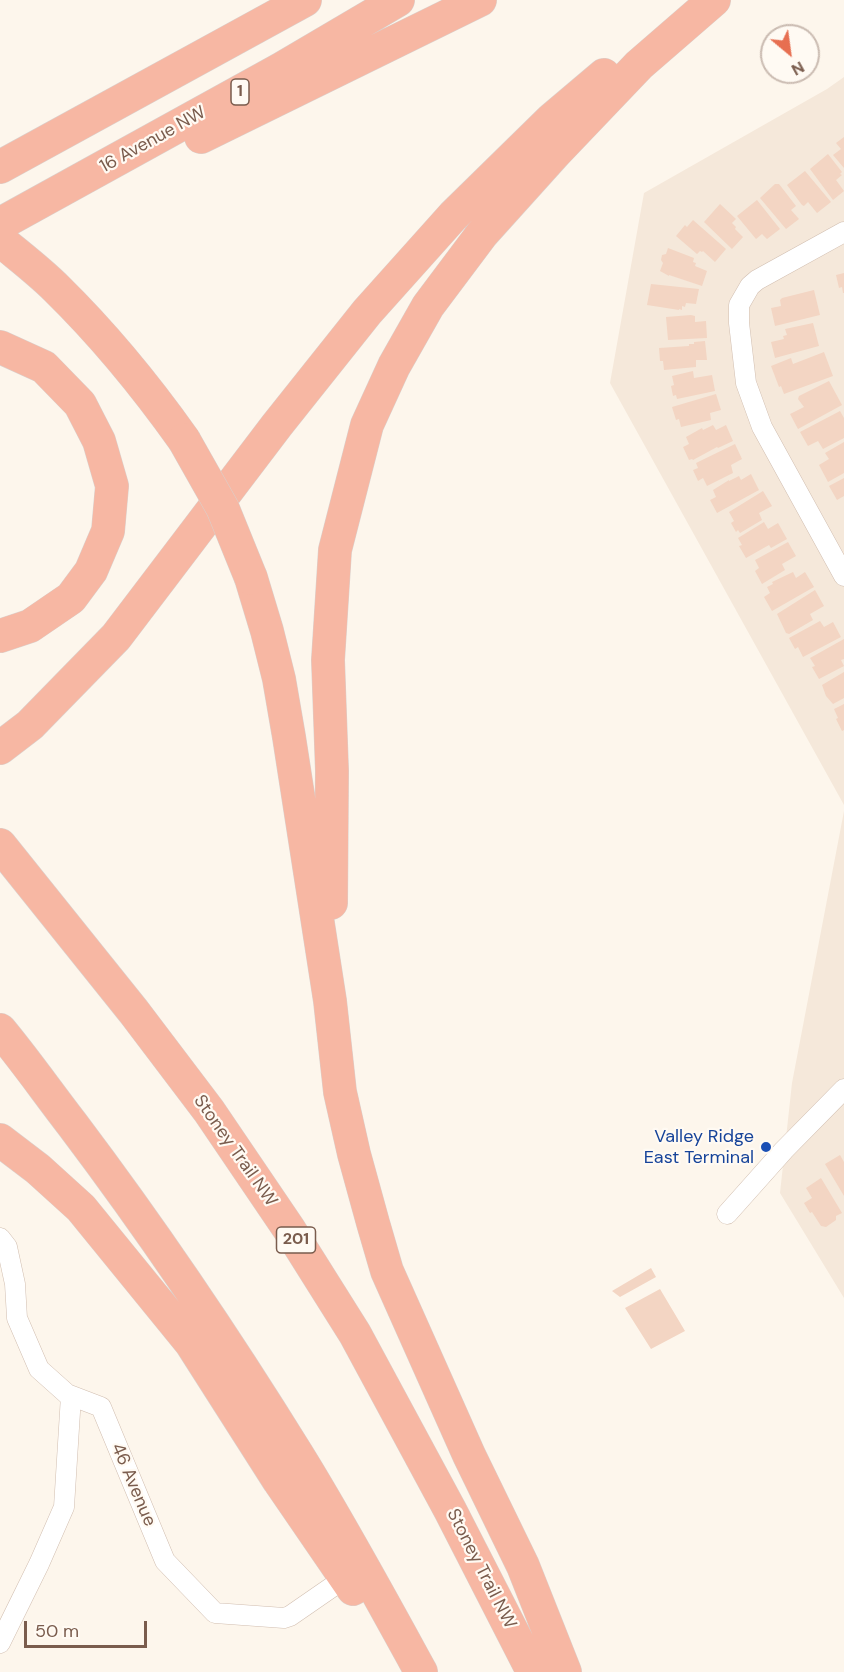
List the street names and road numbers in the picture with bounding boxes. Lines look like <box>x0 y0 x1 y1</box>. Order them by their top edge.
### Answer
road number: 1 <box>231 79 249 105</box>
street label: 16 Avenue NW <box>96 102 210 178</box>
street label: Stoney Trail NW <box>188 1091 282 1211</box>
road number: 201 <box>276 1227 316 1253</box>
street label: 46 Avenue <box>106 1440 160 1530</box>
street label: Stoney Trail NW <box>442 1506 520 1632</box>

